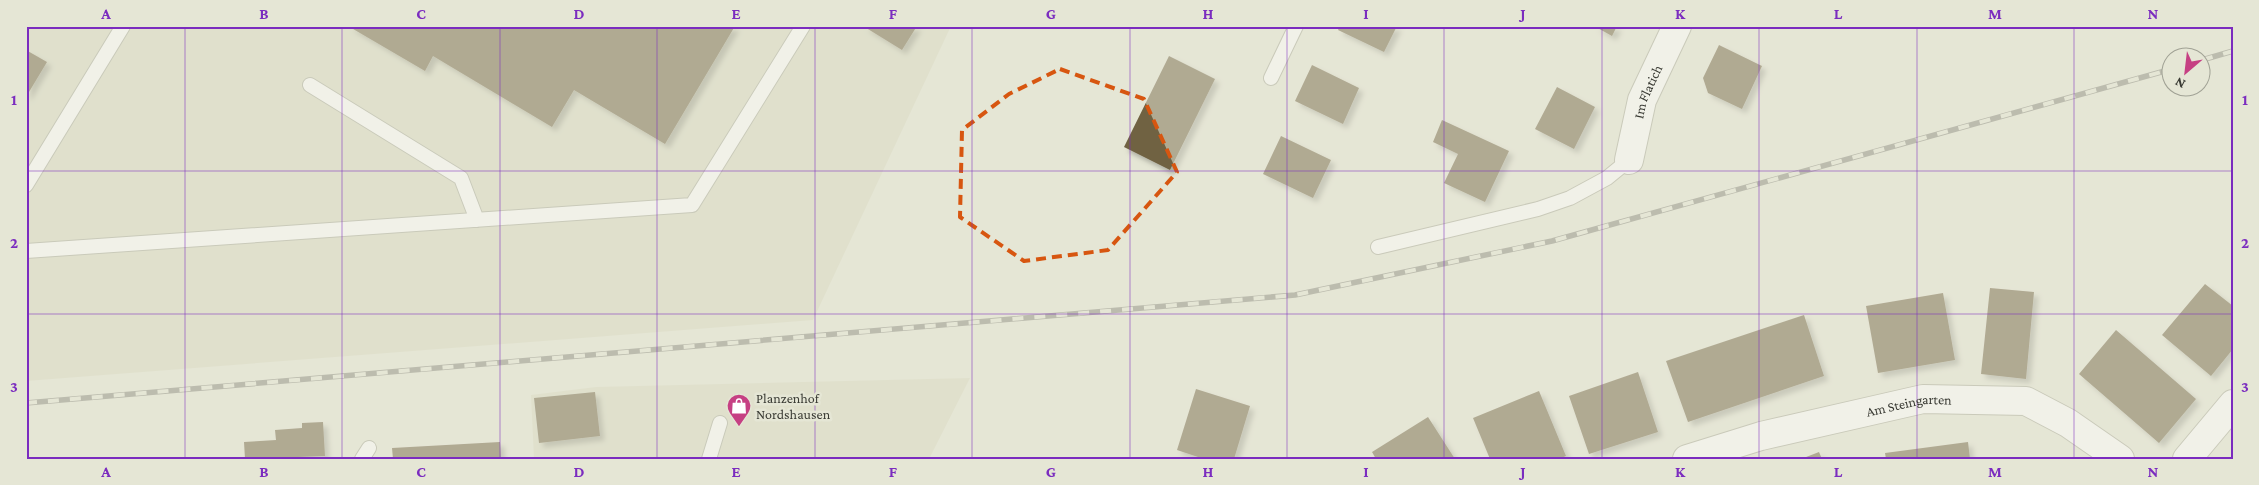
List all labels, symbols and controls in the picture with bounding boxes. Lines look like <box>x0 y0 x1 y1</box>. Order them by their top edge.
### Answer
text: A <box>100 5 111 22</box>
text: B <box>259 5 269 22</box>
text: C <box>416 5 426 22</box>
text: D <box>573 5 585 22</box>
text: E <box>731 5 741 22</box>
text: F <box>889 5 898 22</box>
text: G <box>1046 5 1056 22</box>
text: H <box>1203 5 1214 22</box>
text: I <box>1363 5 1369 22</box>
text: J <box>1518 5 1526 22</box>
text: K <box>1675 5 1686 22</box>
text: L <box>1834 5 1843 22</box>
text: M <box>1988 5 2002 22</box>
text: N <box>2148 5 2159 22</box>
north arrow <box>2162 48 2212 98</box>
street label: Im Flatich <box>1630 62 1666 120</box>
text: N <box>2172 74 2188 93</box>
text: 1 <box>11 91 17 108</box>
text: 1 <box>2242 91 2248 108</box>
text: 2 <box>10 234 18 251</box>
text: 2 <box>2241 234 2249 251</box>
text: 3 <box>10 378 18 395</box>
text: 3 <box>2241 378 2249 395</box>
place label: Planzenhof Nordshausen <box>756 390 831 422</box>
street label: Am Steingarten <box>1865 391 1952 420</box>
shop icon: Planzenhof Nordshausen <box>726 393 752 427</box>
text: A <box>100 463 111 480</box>
text: B <box>259 463 269 480</box>
text: C <box>416 463 426 480</box>
text: D <box>573 463 585 480</box>
text: E <box>731 463 741 480</box>
text: F <box>889 463 898 480</box>
text: G <box>1046 463 1056 480</box>
text: H <box>1203 463 1214 480</box>
text: I <box>1363 463 1369 480</box>
text: J <box>1518 463 1526 480</box>
text: K <box>1675 463 1686 480</box>
text: L <box>1834 463 1843 480</box>
text: M <box>1988 463 2002 480</box>
text: N <box>2148 463 2159 480</box>

